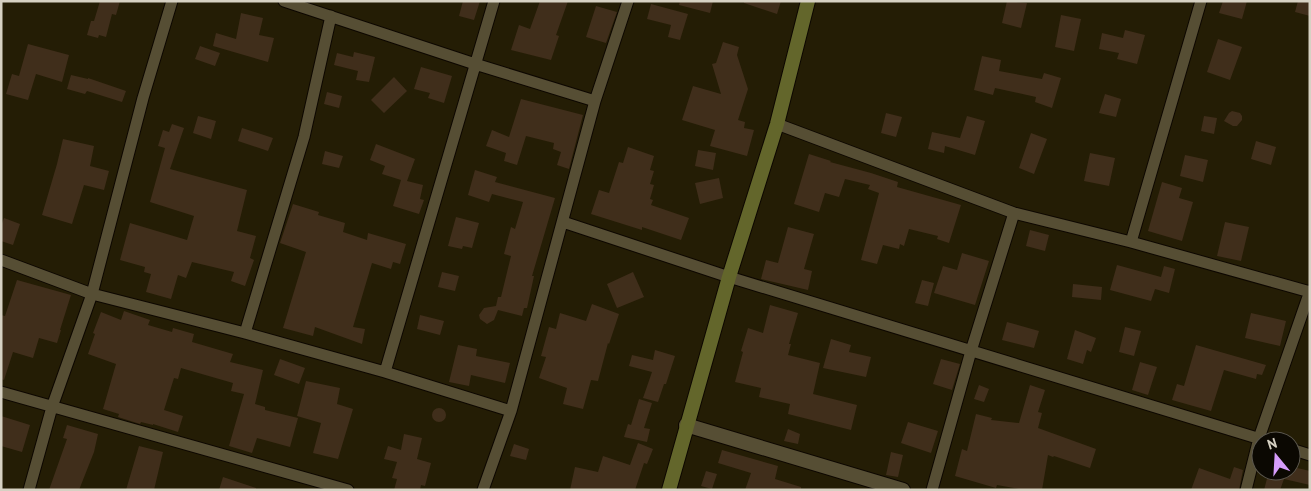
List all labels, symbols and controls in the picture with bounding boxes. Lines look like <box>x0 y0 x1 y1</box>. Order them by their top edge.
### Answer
north arrow <box>1251 431 1301 481</box>
text: N <box>1265 434 1279 454</box>

